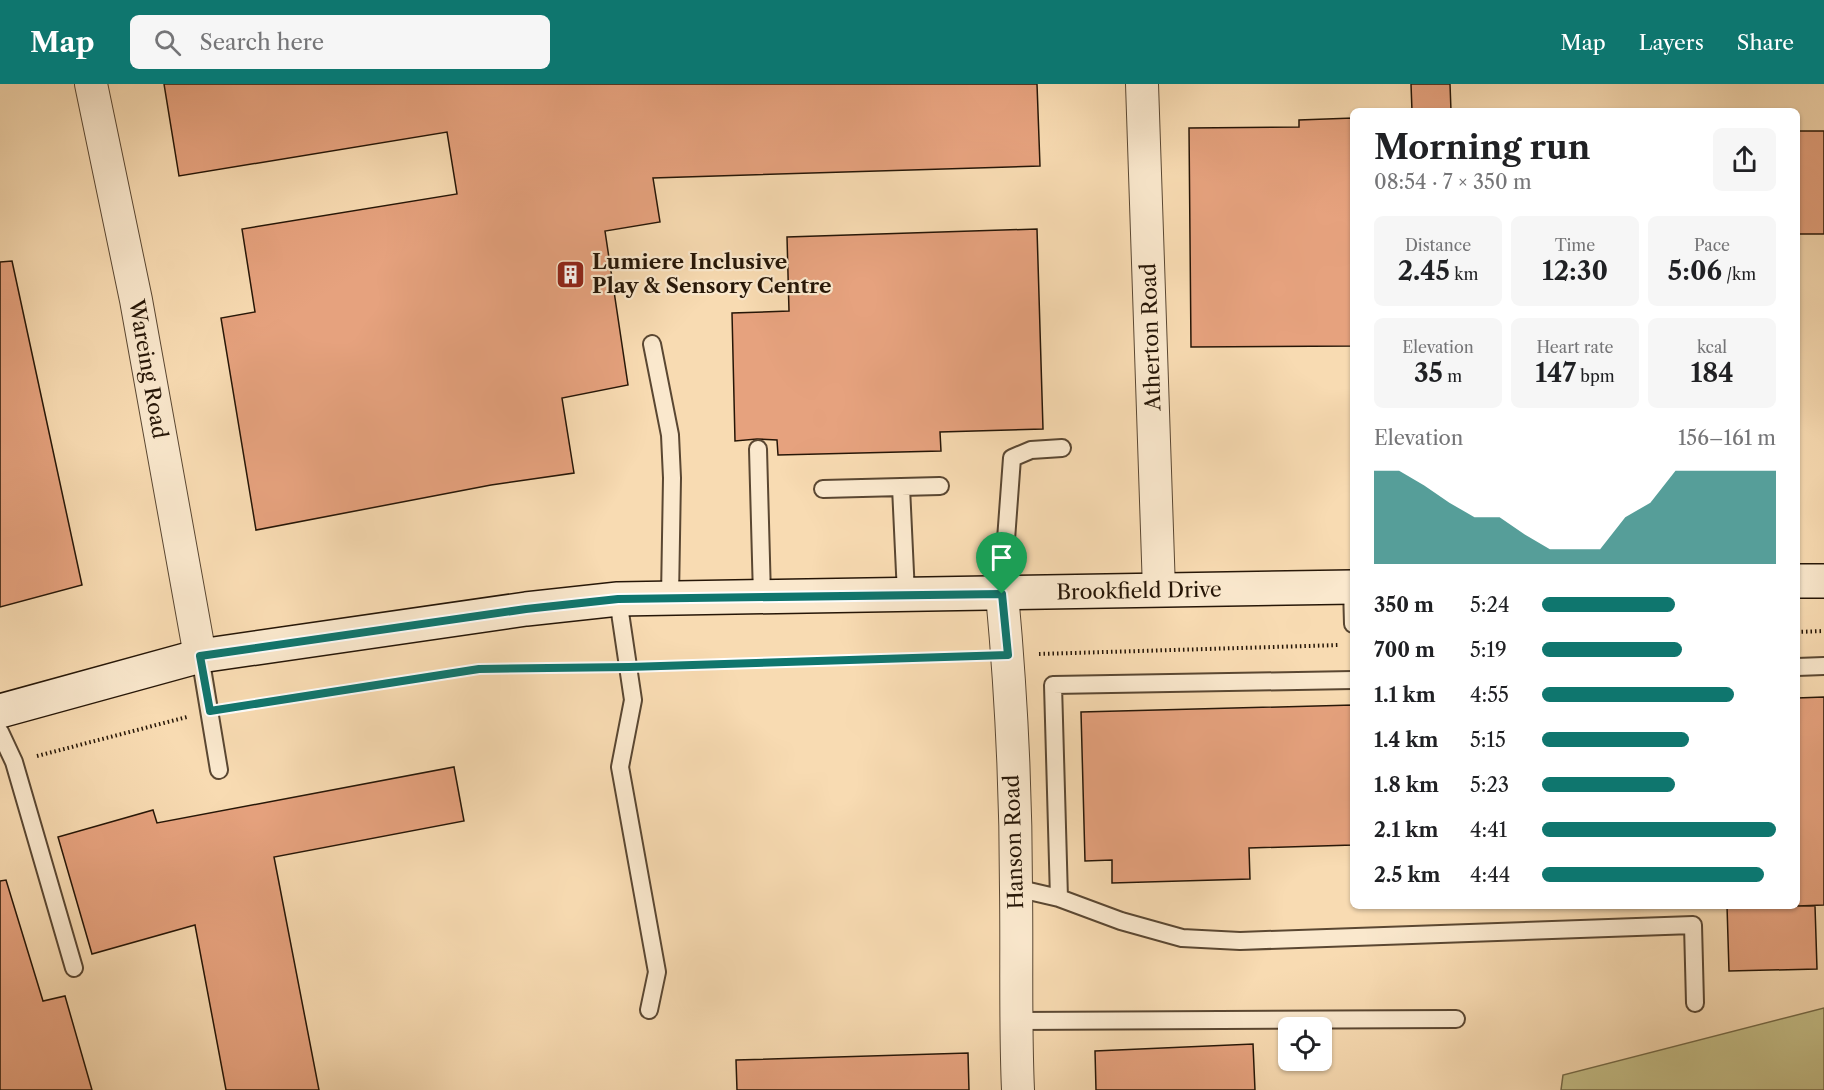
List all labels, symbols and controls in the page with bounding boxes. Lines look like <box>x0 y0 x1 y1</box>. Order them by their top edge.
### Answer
search box <box>130 15 550 69</box>
text: Map <box>30 25 94 59</box>
icon: search <box>151 26 184 59</box>
text: Search here <box>199 29 324 56</box>
text: Map <box>1561 30 1606 55</box>
text: Layers <box>1639 30 1704 55</box>
text: Share <box>1737 30 1794 55</box>
text: Morning run <box>1374 127 1590 168</box>
button: share <box>1713 128 1776 191</box>
text: 08:54 · 7 × 350 m <box>1374 170 1532 194</box>
text: Distance <box>1405 235 1471 255</box>
text: Time <box>1555 235 1595 255</box>
text: Pace <box>1694 235 1730 255</box>
place label: Lumiere Inclusive Play & Sensory Centre <box>592 249 832 298</box>
text: 2.45 <box>1398 255 1450 287</box>
text: 12:30 <box>1542 255 1608 287</box>
text: 5:06 <box>1668 255 1722 287</box>
building icon: Lumiere Inclusive Play & Sensory Centre <box>555 258 587 290</box>
street label: Atherton Road <box>1135 263 1166 412</box>
text: km <box>1450 264 1478 284</box>
text: /km <box>1722 264 1756 284</box>
street label: Wareing Road <box>124 296 173 441</box>
text: Elevation <box>1402 337 1474 357</box>
text: Heart rate <box>1536 337 1614 357</box>
text: kcal <box>1697 337 1727 357</box>
text: 35 <box>1414 357 1443 389</box>
text: 147 <box>1535 357 1576 389</box>
text: 184 <box>1690 357 1734 389</box>
text: m <box>1443 366 1462 386</box>
text: bpm <box>1576 366 1615 386</box>
text: Elevation <box>1374 426 1463 450</box>
text: 156–161 m <box>1678 426 1776 450</box>
pin <box>976 532 1027 594</box>
icon: arrive <box>985 541 1018 574</box>
street label: Brookfield Drive <box>1056 577 1222 604</box>
text: 350 m <box>1374 593 1434 617</box>
text: 5:24 <box>1470 593 1510 617</box>
text: 700 m <box>1374 638 1435 662</box>
text: 5:19 <box>1470 638 1507 662</box>
text: 1.1 km <box>1374 683 1436 707</box>
text: 4:55 <box>1470 683 1509 707</box>
text: 1.4 km <box>1374 728 1439 752</box>
text: 5:15 <box>1470 728 1506 752</box>
text: 1.8 km <box>1374 773 1439 797</box>
text: 5:23 <box>1470 773 1509 797</box>
street label: Hanson Road <box>999 774 1028 910</box>
text: 2.1 km <box>1374 818 1438 842</box>
text: 4:41 <box>1470 818 1507 842</box>
text: 2.5 km <box>1374 863 1441 887</box>
text: 4:44 <box>1470 863 1510 887</box>
map controls <box>1278 1017 1332 1071</box>
button: locate <box>1278 1017 1332 1071</box>

